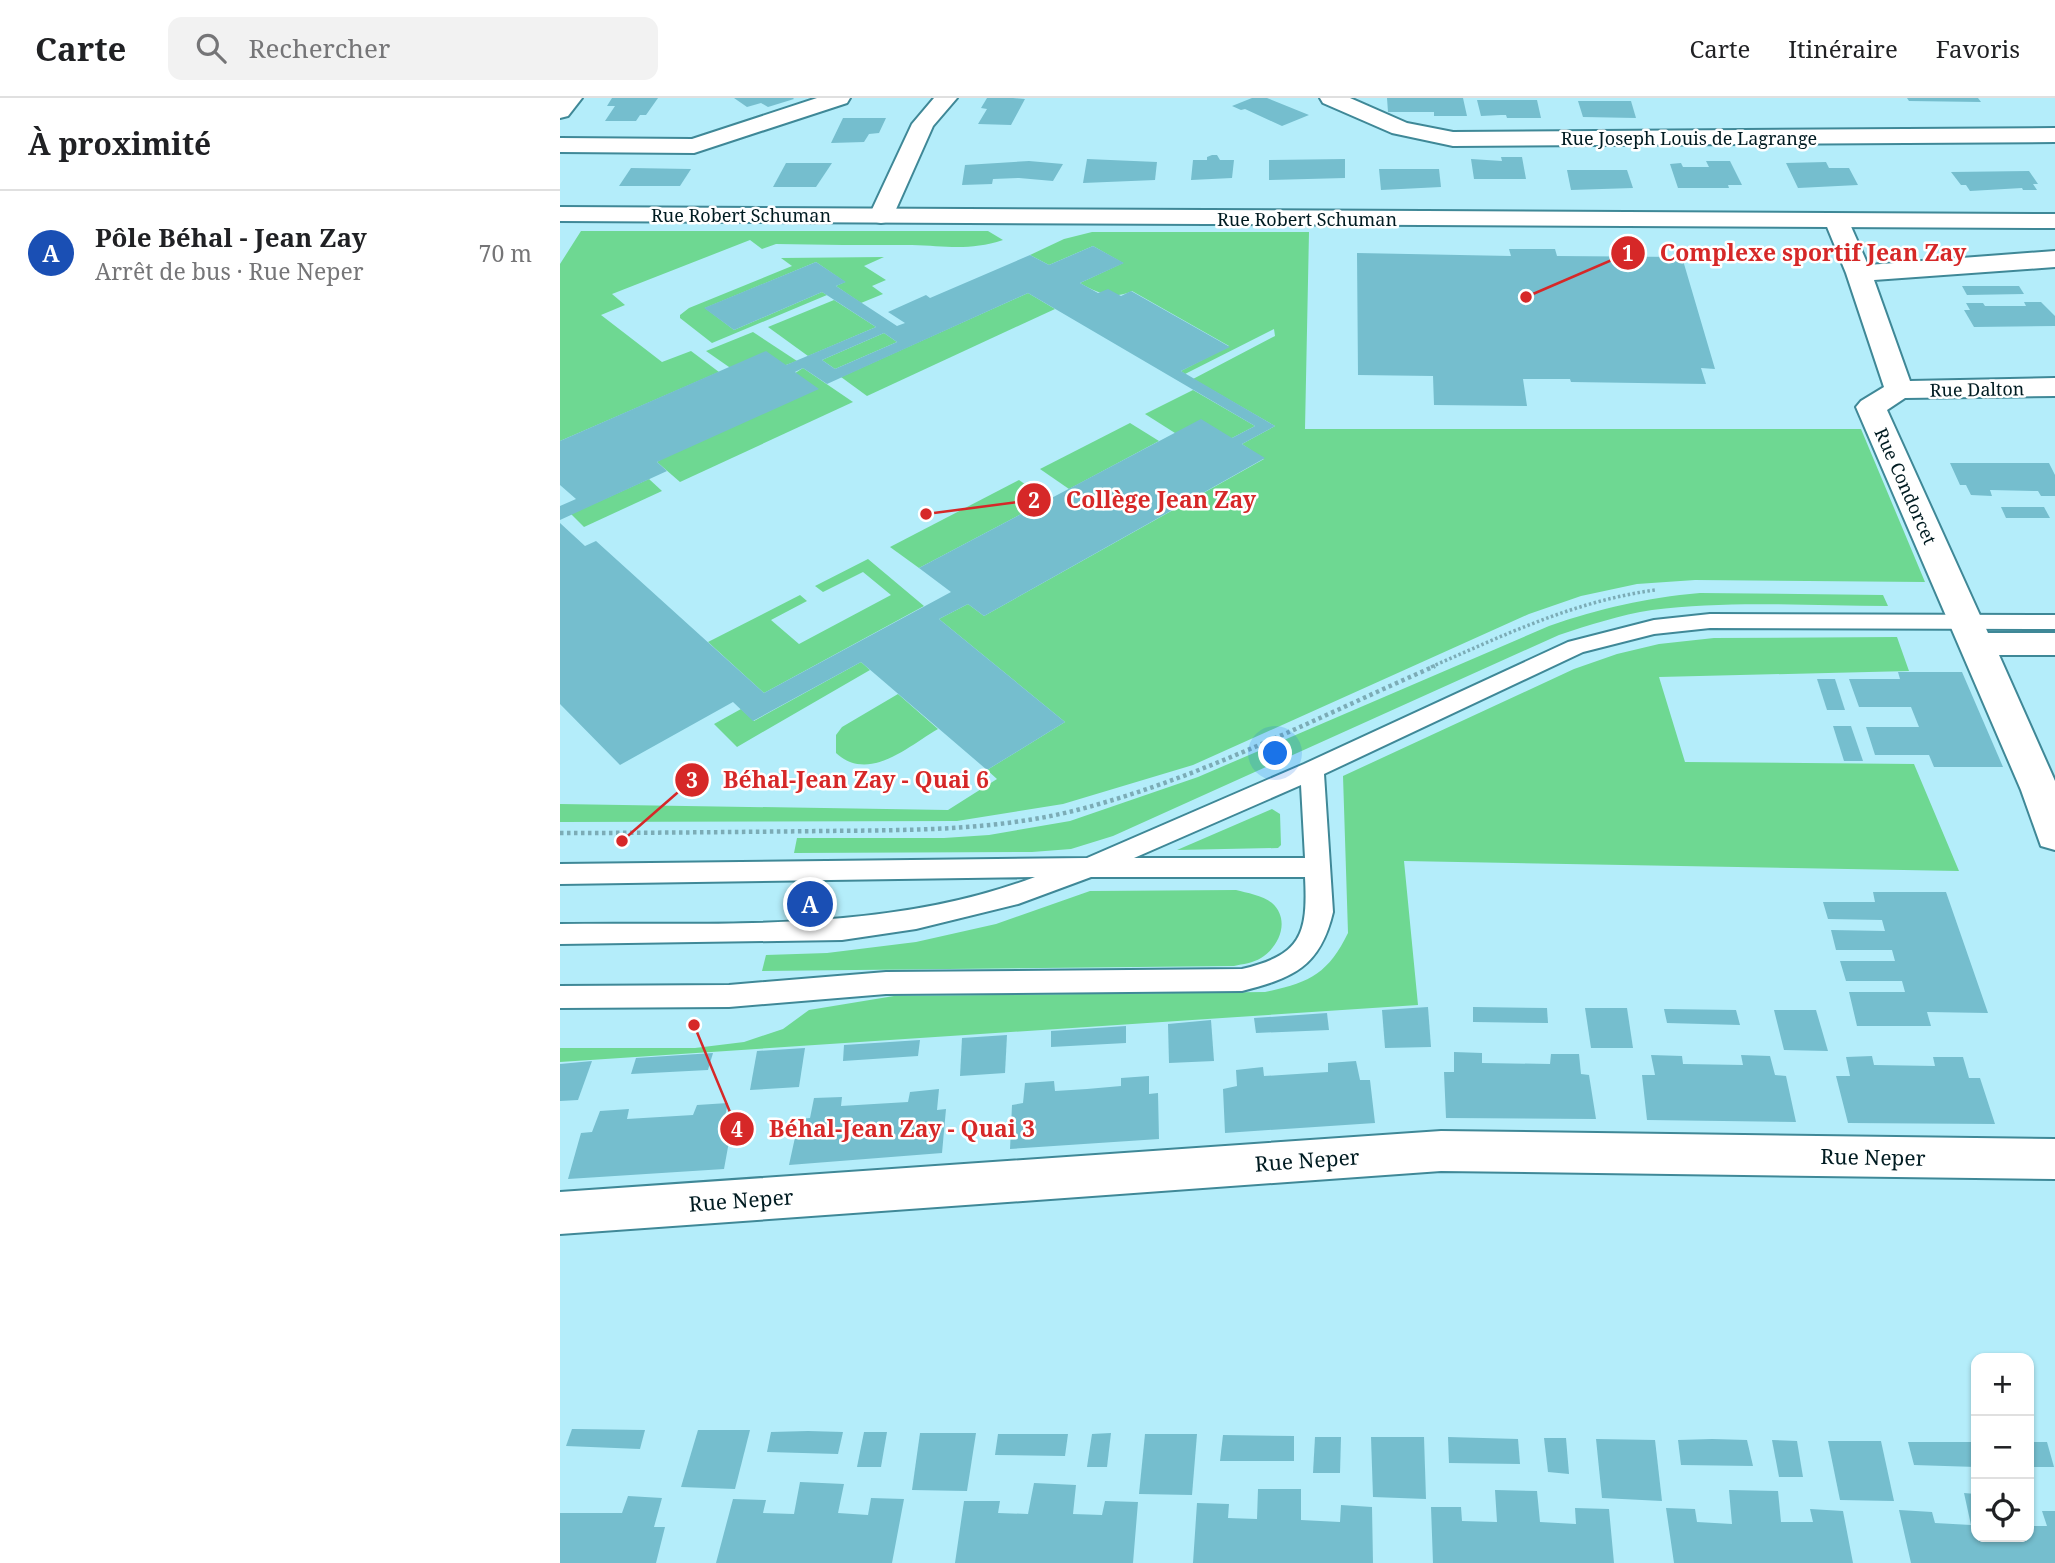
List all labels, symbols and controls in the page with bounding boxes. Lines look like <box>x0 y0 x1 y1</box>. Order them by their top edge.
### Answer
search box <box>168 17 658 80</box>
text: Carte <box>35 26 126 71</box>
icon: search <box>192 29 230 67</box>
text: Rechercher <box>248 30 390 66</box>
text: Carte <box>1689 32 1750 65</box>
text: Itinéraire <box>1788 32 1898 65</box>
text: Favoris <box>1936 32 2020 65</box>
text: À proximité <box>28 123 211 164</box>
street label: Rue Joseph Louis de Lagrange <box>1561 126 1817 150</box>
street label: Rue Robert Schuman <box>651 203 831 227</box>
street label: Rue Robert Schuman <box>1217 207 1397 231</box>
text: Pôle Béhal - Jean Zay <box>95 219 367 255</box>
callout: Complexe sportif Jean Zay <box>1611 231 1980 275</box>
text: Complexe sportif Jean Zay <box>1660 236 1967 268</box>
text: A <box>42 237 60 269</box>
text: 70 m <box>479 237 532 269</box>
text: 1 <box>1622 239 1634 267</box>
text: Arrêt de bus · Rue Neper <box>95 255 364 287</box>
street label: Rue Dalton <box>1929 376 2025 402</box>
street label: Rue Condorcet <box>1870 424 1942 548</box>
callout: Collège Jean Zay <box>1016 478 1270 522</box>
text: Collège Jean Zay <box>1066 483 1257 515</box>
text: 2 <box>1028 486 1040 514</box>
your location <box>1258 736 1292 770</box>
callout: Béhal-Jean Zay - Quai 6 <box>674 758 1003 802</box>
text: Béhal-Jean Zay - Quai 6 <box>723 763 989 795</box>
text: 3 <box>686 766 698 794</box>
pin: A <box>787 878 833 930</box>
callout: Béhal-Jean Zay - Quai 3 <box>720 1107 1048 1151</box>
text: Béhal-Jean Zay - Quai 3 <box>769 1112 1035 1144</box>
text: 4 <box>731 1115 743 1143</box>
street label: Rue Neper <box>1254 1142 1360 1178</box>
street label: Rue Neper <box>1820 1142 1926 1172</box>
street label: Rue Neper <box>688 1182 794 1218</box>
map controls <box>1971 1353 2034 1542</box>
button: + <box>1971 1353 2034 1416</box>
button: − <box>1971 1416 2034 1479</box>
button: locate <box>1971 1479 2034 1542</box>

